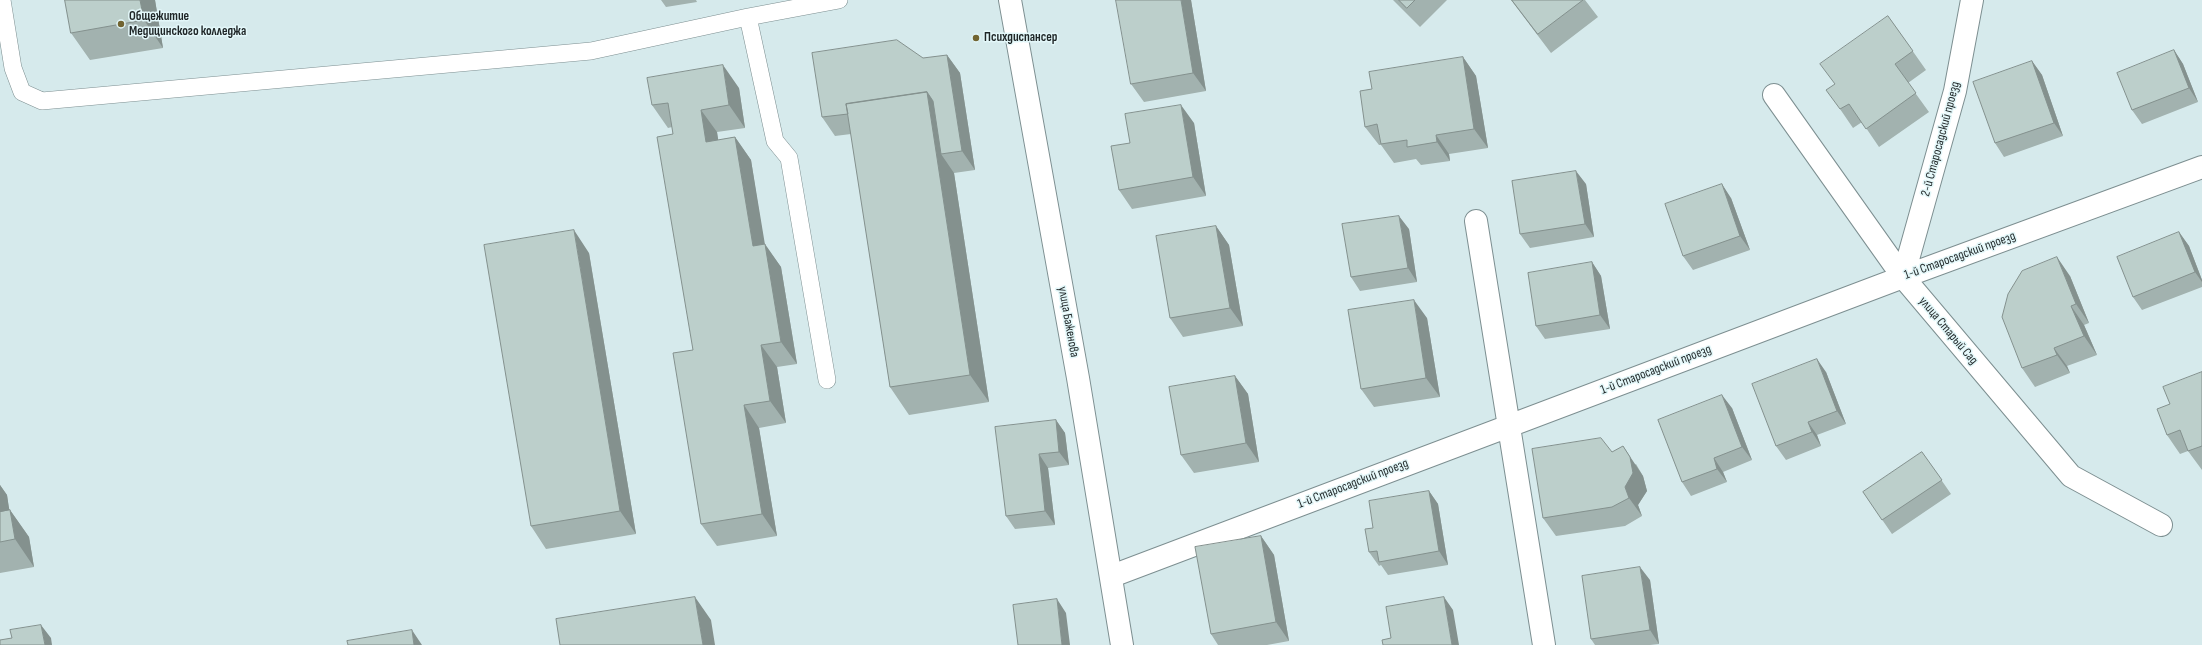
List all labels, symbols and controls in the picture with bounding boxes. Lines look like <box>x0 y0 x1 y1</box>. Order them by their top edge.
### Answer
place label: Общежитие Медицинского колледжа <box>129 9 246 40</box>
marker: Общежитие Медицинского колледжа <box>116 19 126 29</box>
place label: Психдиспансер <box>984 30 1057 46</box>
marker: Психдиспансер <box>971 33 981 43</box>
street label: 2-й Старосадский проезд <box>1918 80 1964 198</box>
street label: 1-й Старосадский проезд <box>1902 229 2018 283</box>
street label: улица Баженова <box>1054 285 1082 359</box>
street label: улица Старый Сад <box>1915 294 1981 368</box>
street label: 1-й Старосадский проезд <box>1598 342 1714 398</box>
street label: 1-й Старосадский проезд <box>1295 456 1411 512</box>

